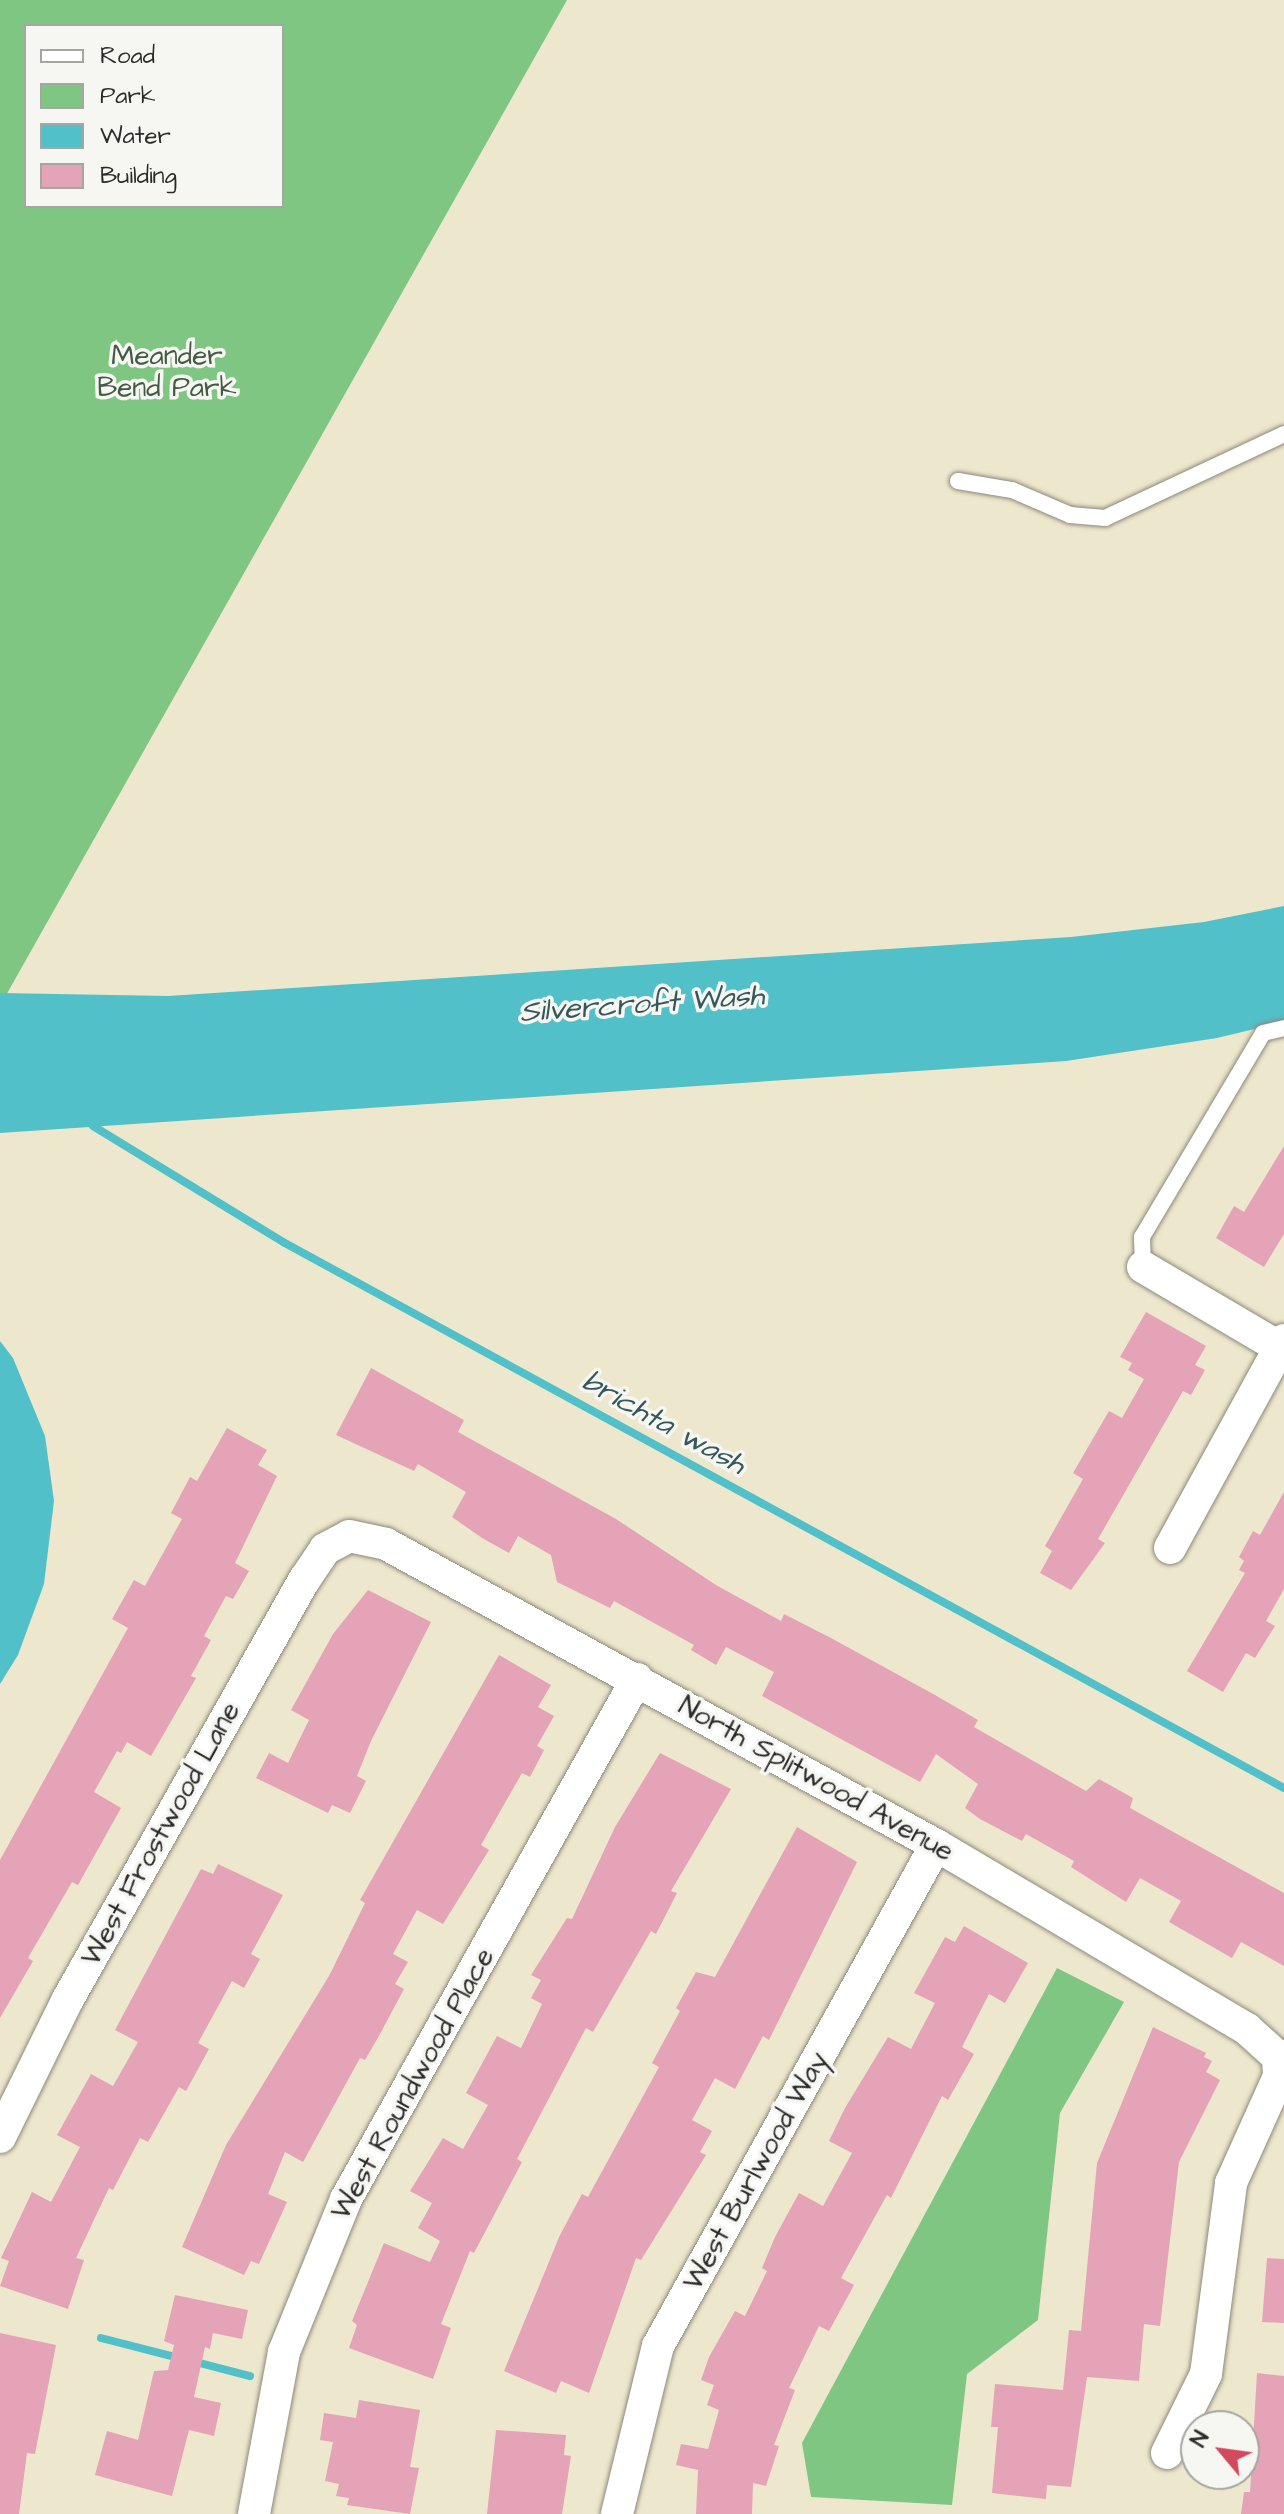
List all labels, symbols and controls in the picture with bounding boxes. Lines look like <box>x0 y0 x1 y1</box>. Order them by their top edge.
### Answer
legend <box>24 24 284 208</box>
text: Road <box>100 39 155 73</box>
text: Park <box>100 79 156 113</box>
text: Water <box>100 119 171 153</box>
text: Building <box>100 159 177 193</box>
park label: Meander Bend Park <box>97 339 237 405</box>
water label: Silvercroft Wash <box>519 978 765 1030</box>
water label: brichta wash <box>576 1363 752 1483</box>
street label: North Splitwood Avenue <box>673 1689 959 1869</box>
street label: West Frostwood Lane <box>74 1696 248 1972</box>
street label: West Roundwood Place <box>324 1942 502 2226</box>
street label: West Burlwood Way <box>676 2046 836 2296</box>
north arrow <box>1180 2410 1260 2490</box>
text: N <box>1183 2426 1217 2453</box>

